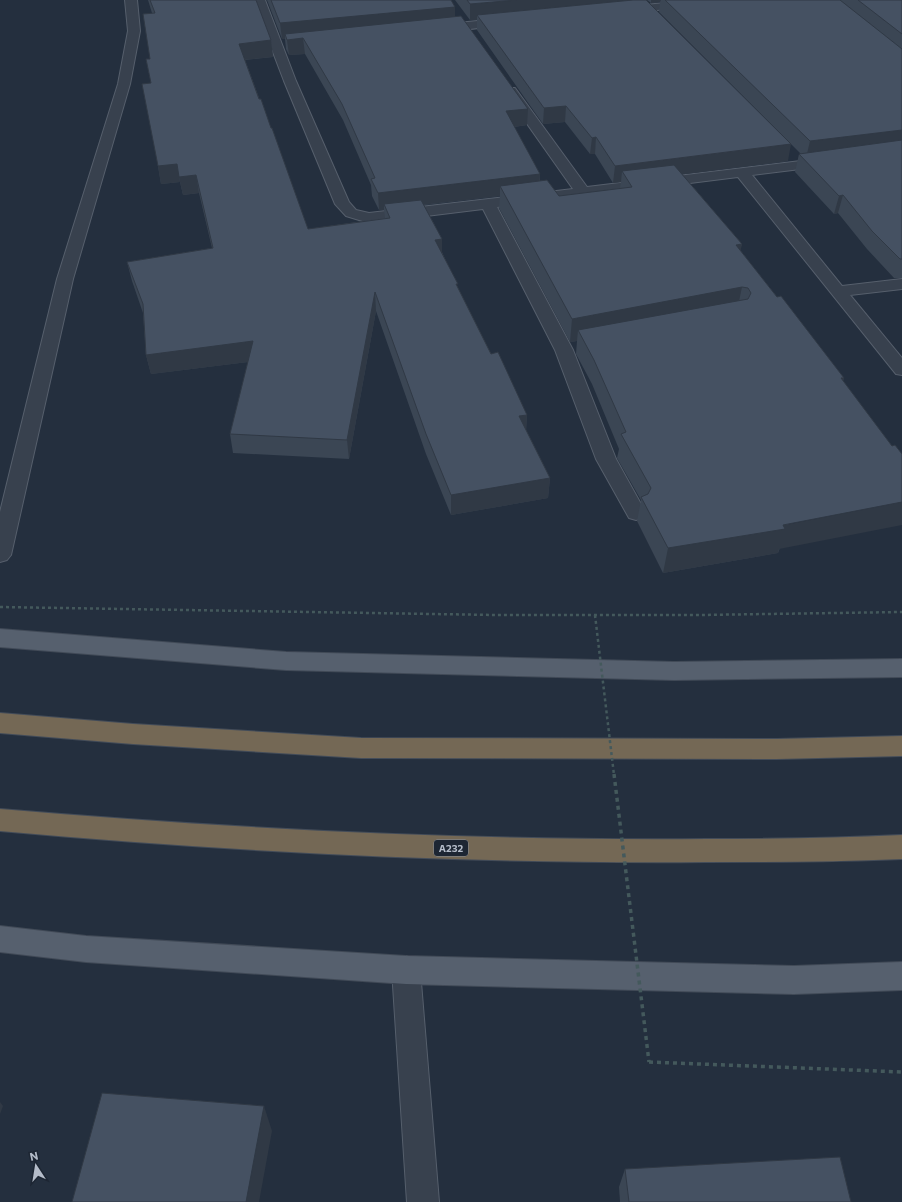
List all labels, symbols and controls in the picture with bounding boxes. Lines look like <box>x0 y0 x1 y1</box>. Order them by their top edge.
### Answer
road number: A232 <box>434 840 468 856</box>
north arrow <box>16 1146 56 1186</box>
text: N <box>28 1149 39 1163</box>

